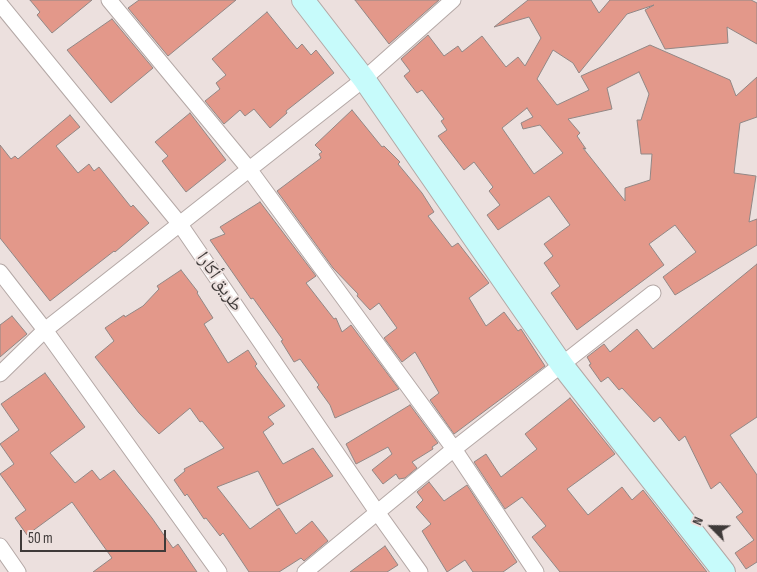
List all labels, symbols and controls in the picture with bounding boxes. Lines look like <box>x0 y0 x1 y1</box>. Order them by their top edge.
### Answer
street label: طريق أكارا <box>191 248 247 316</box>
north arrow <box>687 502 737 552</box>
text: N <box>688 514 707 528</box>
scale bar <box>22 520 169 552</box>
text: 50 m <box>28 529 53 548</box>

